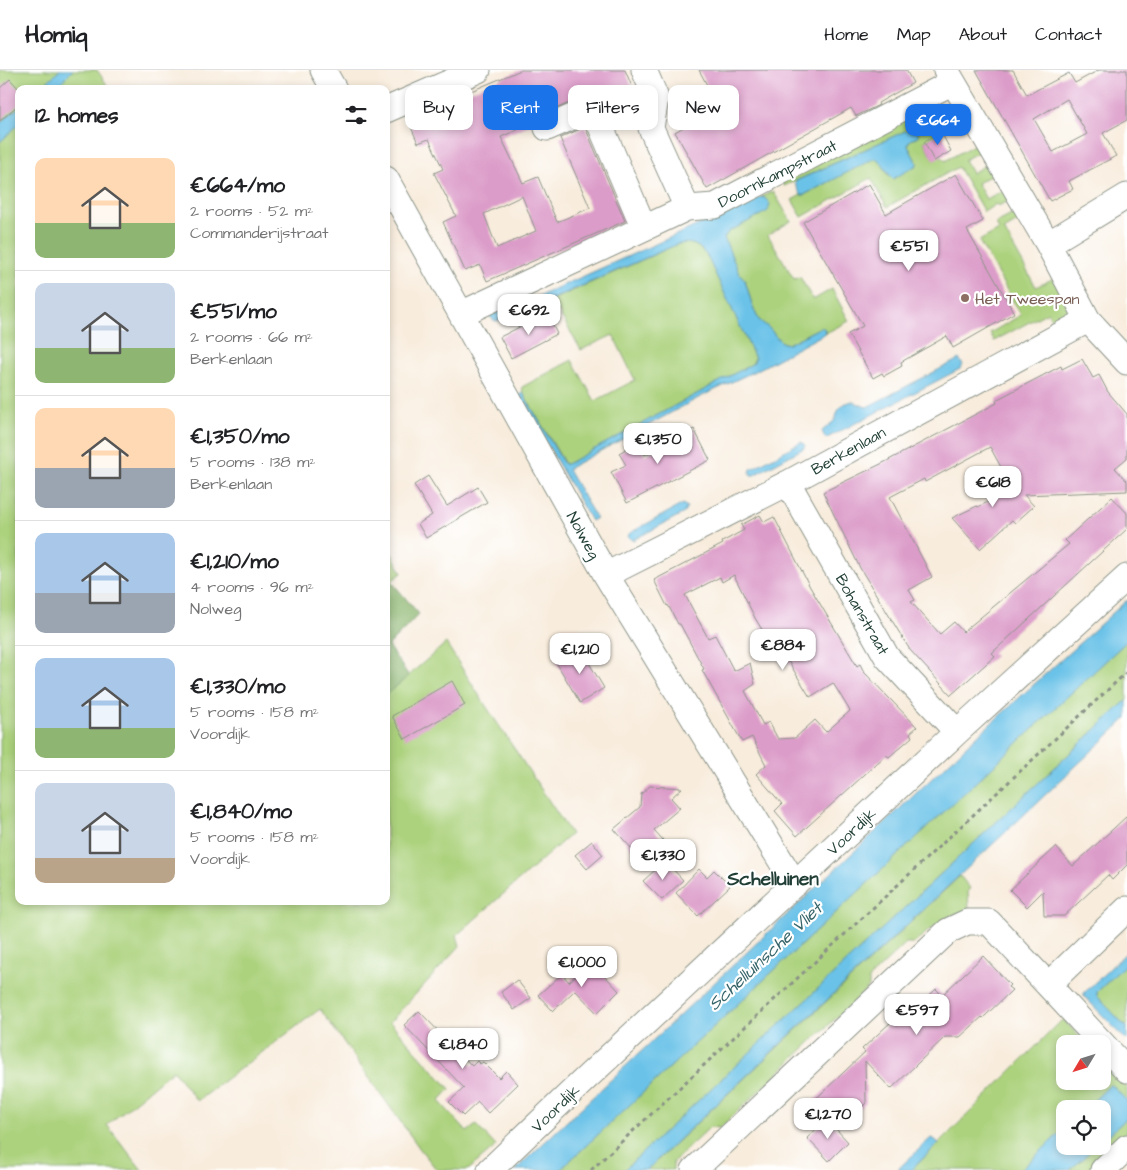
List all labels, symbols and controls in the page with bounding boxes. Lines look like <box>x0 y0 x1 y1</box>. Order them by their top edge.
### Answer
text: Homiq <box>25 18 88 52</box>
text: Home <box>824 22 869 47</box>
text: Map <box>897 22 931 47</box>
text: About <box>959 22 1007 47</box>
text: Contact <box>1035 22 1102 47</box>
chip: Buy <box>405 85 473 130</box>
chip: Rent <box>483 85 558 130</box>
chip: Filters <box>568 85 658 130</box>
chip: New <box>668 85 739 130</box>
text: 12 homes <box>35 101 119 130</box>
icon: filters <box>342 101 370 129</box>
pin: €664 <box>908 104 968 146</box>
text: €664 <box>916 109 960 131</box>
street label: Doornkampstraat <box>714 134 841 213</box>
text: €664/mo <box>190 171 285 200</box>
icon: home <box>75 178 135 238</box>
text: 2 rooms · 52 m² <box>190 200 313 222</box>
text: Commanderijstraat <box>190 222 328 244</box>
pin: €551 <box>879 230 939 272</box>
text: €551 <box>890 235 928 257</box>
place label: Het Tweespan <box>975 288 1080 310</box>
marker: Het Tweespan <box>959 292 971 304</box>
pin: €692 <box>499 294 559 336</box>
text: €551/mo <box>190 297 277 326</box>
text: €692 <box>508 299 550 321</box>
icon: home <box>75 303 135 363</box>
text: 2 rooms · 66 m² <box>190 326 313 348</box>
text: Berkenlaan <box>190 348 272 370</box>
street label: Berkenlaan <box>807 421 890 480</box>
text: €1,350/mo <box>190 422 290 451</box>
pin: €1,350 <box>617 422 699 465</box>
icon: home <box>75 428 135 488</box>
text: €1,350 <box>634 428 682 450</box>
text: 5 rooms · 138 m² <box>190 451 316 473</box>
pin: €618 <box>963 466 1023 508</box>
text: €618 <box>975 471 1011 493</box>
text: Berkenlaan <box>190 473 272 495</box>
street label: Nolweg <box>560 508 605 564</box>
text: €1,210/mo <box>190 547 279 576</box>
icon: home <box>75 553 135 613</box>
street label: Bohanstraat <box>830 570 895 660</box>
text: 4 rooms · 96 m² <box>190 576 314 598</box>
text: Nolweg <box>190 598 241 620</box>
pin: €884 <box>753 628 813 671</box>
pin: €1,210 <box>539 632 621 675</box>
text: €884 <box>761 634 805 656</box>
text: €1,210 <box>561 638 599 660</box>
text: €1,330/mo <box>190 672 285 701</box>
icon: home <box>75 678 135 738</box>
text: 5 rooms · 158 m² <box>190 701 319 723</box>
text: Voordijk <box>190 723 250 745</box>
text: €1,840/mo <box>190 797 292 826</box>
icon: home <box>75 803 135 863</box>
street label: Voordijk <box>822 803 881 860</box>
text: 5 rooms · 158 m² <box>190 826 319 848</box>
pin: €1,330 <box>622 838 704 881</box>
text: €1,330 <box>641 844 685 866</box>
text: Voordijk <box>190 848 250 870</box>
district label: Schelluinen <box>726 866 819 893</box>
water label: Schelluinsche Vliet <box>703 895 829 1016</box>
pin: €1,000 <box>541 946 623 988</box>
text: €1,000 <box>558 951 606 973</box>
pin: €597 <box>887 994 947 1036</box>
text: €597 <box>896 999 939 1021</box>
pin: €1,840 <box>422 1028 504 1070</box>
text: €1,840 <box>439 1033 487 1055</box>
north arrow <box>1056 1035 1111 1090</box>
map controls <box>1056 1035 1111 1155</box>
street label: Voordijk <box>526 1080 585 1138</box>
pin: €1,270 <box>787 1098 869 1140</box>
button: locate <box>1056 1100 1111 1155</box>
text: €1,270 <box>805 1103 851 1125</box>

